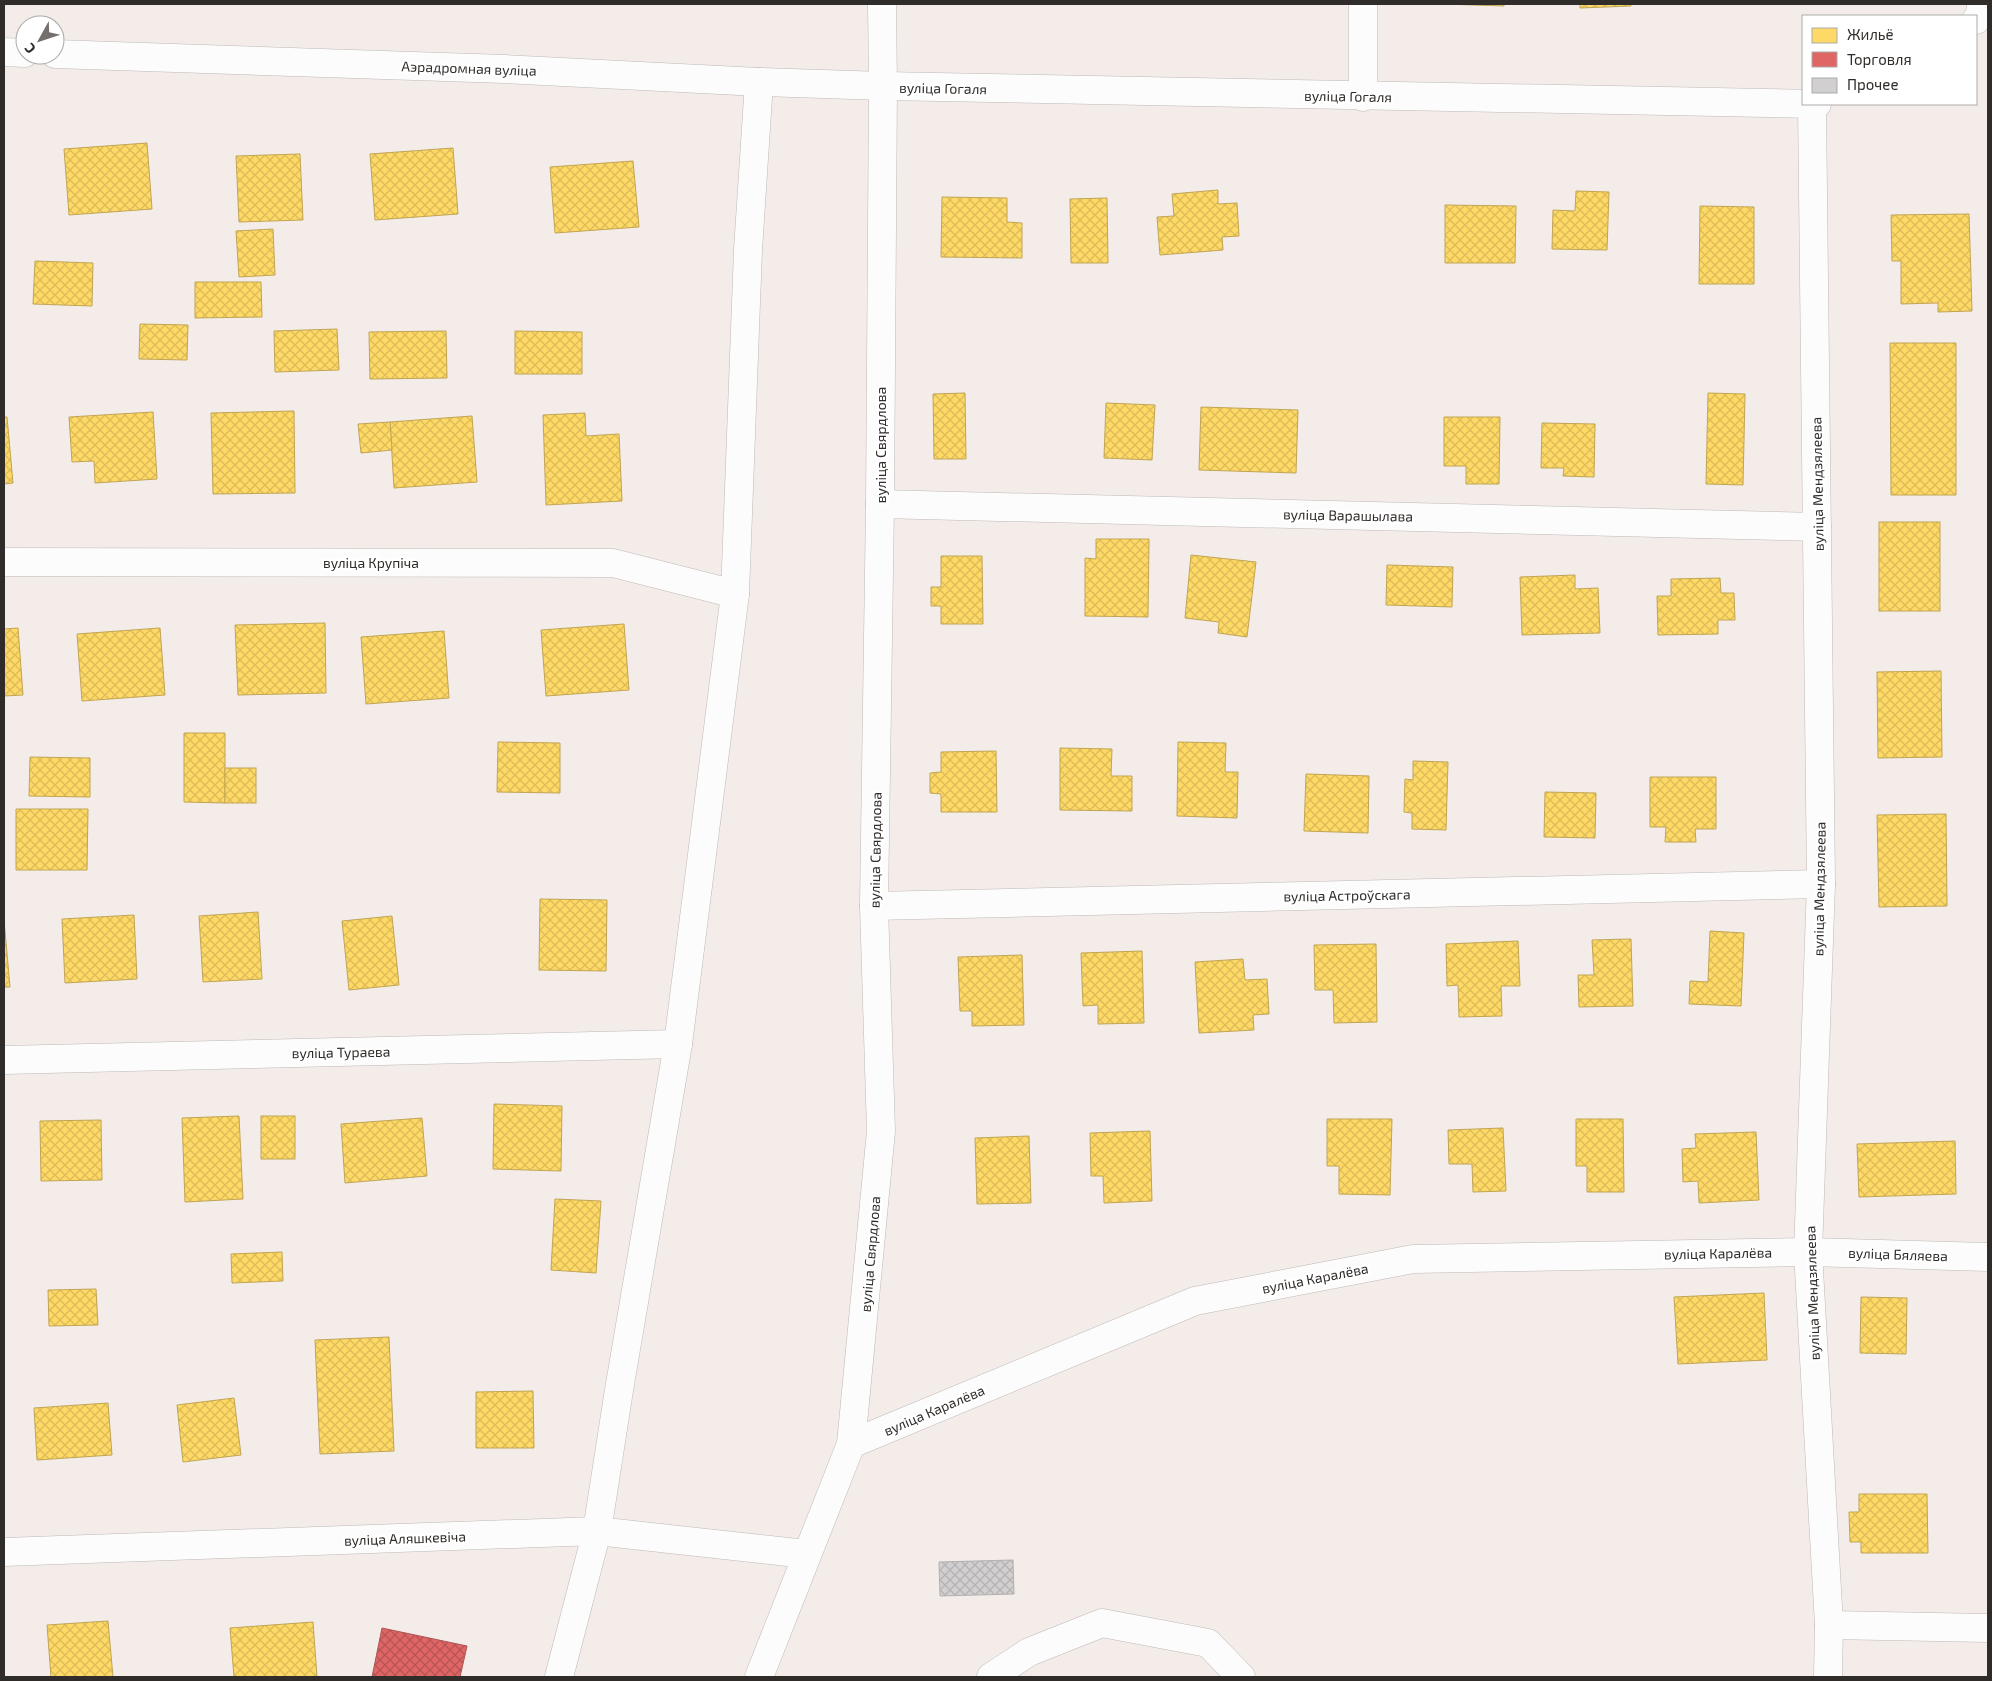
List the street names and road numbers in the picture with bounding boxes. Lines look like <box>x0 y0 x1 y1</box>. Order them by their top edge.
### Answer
street label: Аэрадромная вуліца <box>401 57 537 79</box>
street label: вуліца Гогаля <box>899 79 987 97</box>
street label: вуліца Гогаля <box>1304 87 1392 105</box>
street label: вуліца Свярдлова <box>872 387 889 503</box>
street label: вуліца Мендзялеева <box>1807 417 1827 551</box>
street label: вуліца Варашылава <box>1283 505 1413 525</box>
street label: вуліца Крупіча <box>323 554 419 571</box>
street label: вуліца Свярдлова <box>865 792 885 908</box>
street label: вуліца Мендзялеева <box>1809 822 1829 956</box>
street label: вуліца Астроўскага <box>1283 885 1411 905</box>
street label: вуліца Тураева <box>291 1043 391 1061</box>
street label: вуліца Свярдлова <box>856 1195 884 1313</box>
street label: вуліца Мендзялеева <box>1801 1226 1823 1360</box>
street label: вуліца Каралёва <box>1664 1244 1772 1262</box>
street label: вуліца Бяляева <box>1848 1244 1948 1264</box>
street label: вуліца Каралёва <box>1260 1259 1370 1297</box>
street label: вуліца Каралёва <box>881 1381 987 1439</box>
street label: вуліца Аляшкевіча <box>344 1527 466 1549</box>

